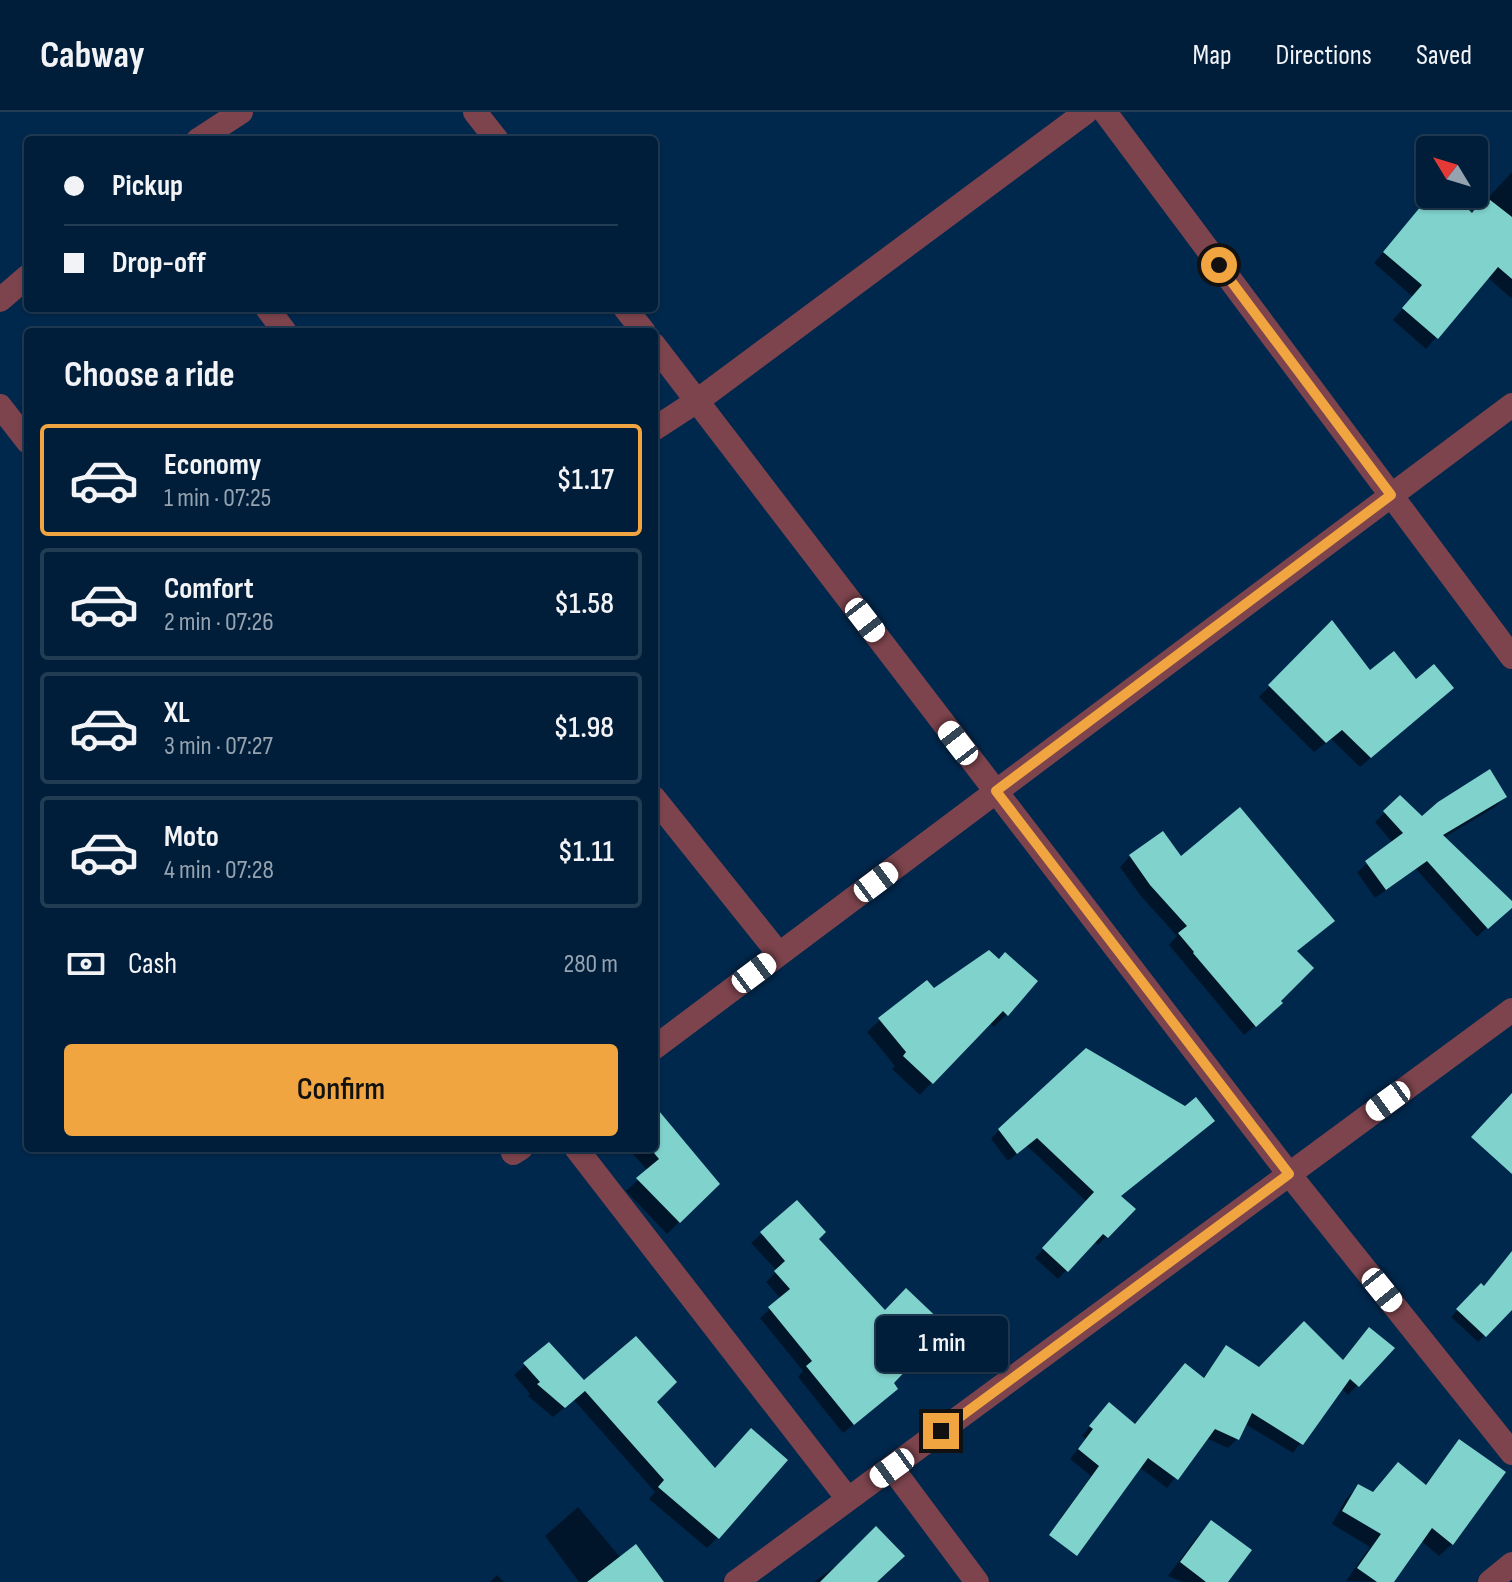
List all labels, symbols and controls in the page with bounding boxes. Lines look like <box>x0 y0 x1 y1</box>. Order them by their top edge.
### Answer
text: Cabway <box>40 33 145 78</box>
text: Map <box>1193 39 1232 72</box>
text: Directions <box>1276 39 1372 72</box>
text: Saved <box>1416 39 1472 72</box>
north arrow <box>1416 136 1488 208</box>
map controls <box>1416 136 1488 208</box>
text: Pickup <box>112 168 183 204</box>
text: Drop-off <box>112 245 206 281</box>
route start <box>1201 247 1237 283</box>
text: Choose a ride <box>64 354 235 397</box>
icon: car <box>68 444 140 516</box>
text: Economy <box>164 447 261 483</box>
text: $1.17 <box>556 462 614 498</box>
text: 1 min · 07:25 <box>164 483 271 514</box>
icon: car <box>68 568 140 640</box>
text: Comfort <box>164 571 254 607</box>
text: $1.58 <box>554 586 614 622</box>
car <box>841 594 889 646</box>
text: 2 min · 07:26 <box>164 607 274 638</box>
icon: car <box>68 692 140 764</box>
text: XL <box>164 695 190 731</box>
text: $1.98 <box>553 710 614 746</box>
car <box>934 717 982 769</box>
text: 3 min · 07:27 <box>164 731 273 762</box>
icon: car <box>68 816 140 888</box>
text: Moto <box>164 819 219 855</box>
text: $1.11 <box>558 834 614 870</box>
text: 4 min · 07:28 <box>164 855 274 886</box>
car <box>850 858 902 906</box>
icon: cash <box>64 942 108 986</box>
text: Cash <box>128 946 177 982</box>
text: 280 m <box>563 949 618 980</box>
car <box>728 949 780 997</box>
button: Confirm <box>64 1044 618 1136</box>
car <box>1362 1077 1414 1125</box>
car <box>1358 1264 1406 1316</box>
callout: 1 min <box>875 1315 1007 1371</box>
text: 1 min <box>918 1328 966 1359</box>
route end <box>923 1413 959 1449</box>
car <box>866 1444 918 1492</box>

